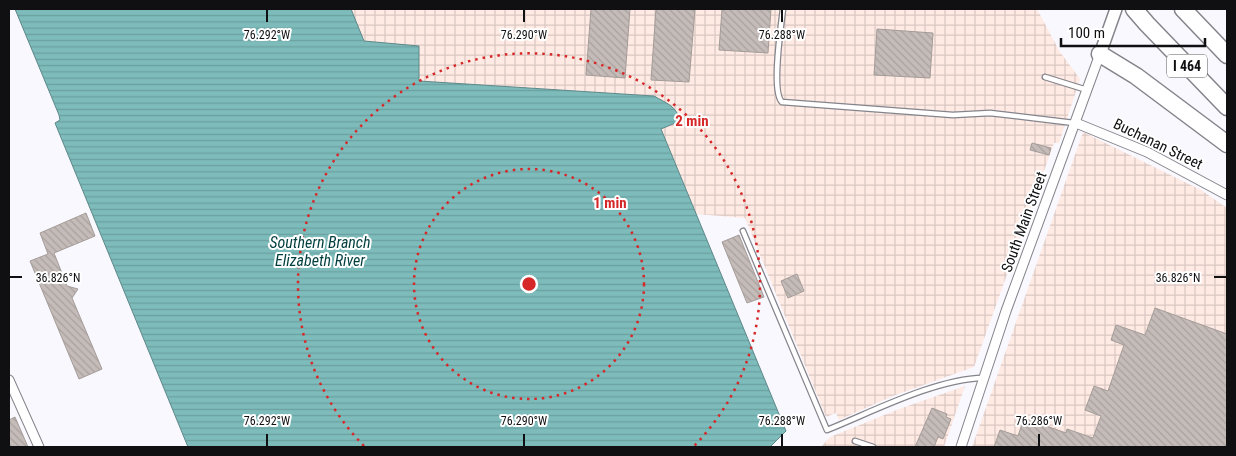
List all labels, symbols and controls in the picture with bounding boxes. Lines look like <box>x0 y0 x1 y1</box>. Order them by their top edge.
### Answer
scale bar <box>1061 15 1205 47</box>
text: 100 m <box>1068 24 1105 42</box>
text: 76.292°W <box>244 28 290 42</box>
text: 76.290°W <box>501 28 547 42</box>
text: 76.288°W <box>759 28 805 42</box>
road number: I 464 <box>1167 54 1207 78</box>
text: 2 min <box>675 112 709 130</box>
street label: Buchanan Street <box>1110 115 1206 173</box>
street label: South Main Street <box>998 169 1050 275</box>
text: 1 min <box>593 194 627 212</box>
water label: Southern Branch Elizabeth River <box>269 233 371 270</box>
text: 36.826°N <box>36 271 80 285</box>
text: 36.826°N <box>1156 271 1200 285</box>
centre of rings <box>520 275 538 293</box>
text: 76.292°W <box>244 414 290 428</box>
text: 76.290°W <box>501 414 547 428</box>
text: 76.288°W <box>759 414 805 428</box>
text: 76.286°W <box>1016 414 1062 428</box>

